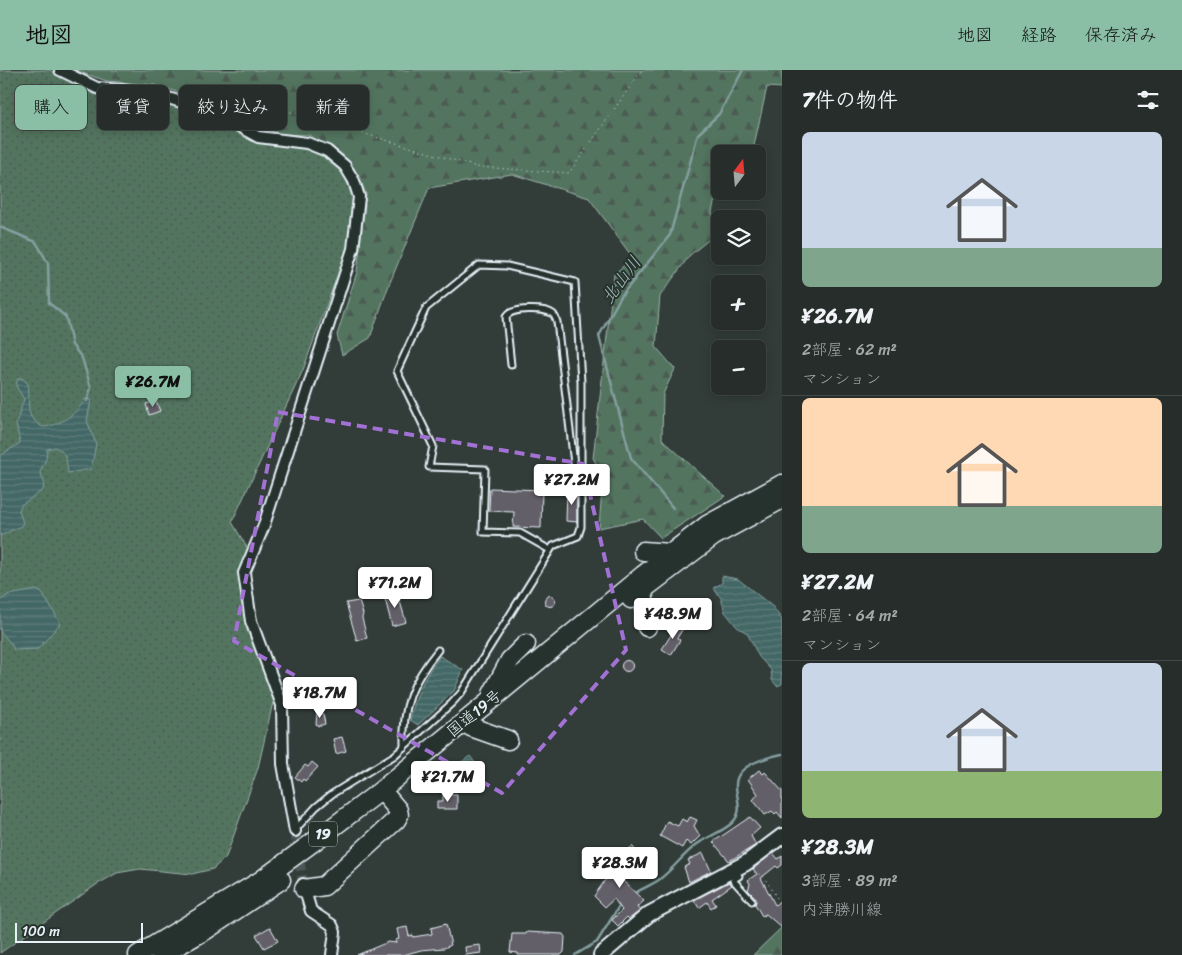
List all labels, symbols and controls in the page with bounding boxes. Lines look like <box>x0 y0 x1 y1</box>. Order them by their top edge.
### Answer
text: 地図 <box>25 14 73 56</box>
text: 地図 <box>957 19 993 51</box>
text: 経路 <box>1021 19 1057 51</box>
text: 保存済み <box>1085 19 1157 51</box>
text: 7件の物件 <box>802 81 898 119</box>
chip: 購入 <box>15 85 87 130</box>
chip: 賃貸 <box>97 85 169 130</box>
chip: 絞り込み <box>179 85 287 130</box>
chip: 新着 <box>297 85 369 130</box>
icon: filters <box>1134 86 1162 114</box>
north arrow <box>711 145 766 200</box>
map controls <box>711 145 766 395</box>
icon: home <box>937 165 1027 255</box>
button: layers <box>711 210 766 265</box>
water label: 北山川 <box>592 249 650 311</box>
button: + <box>711 275 766 330</box>
text: ¥26.7M <box>802 297 873 335</box>
text: 2部屋 · 62 m² <box>802 335 897 364</box>
button: − <box>711 340 766 395</box>
text: マンション <box>802 364 881 393</box>
pin: ¥26.7M <box>112 366 194 408</box>
text: ¥26.7M <box>126 367 180 396</box>
icon: home <box>937 430 1027 520</box>
pin: ¥27.2M <box>531 464 613 506</box>
text: ¥27.2M <box>545 465 599 494</box>
text: ¥27.2M <box>802 563 873 601</box>
pin: ¥71.2M <box>354 566 436 609</box>
text: ¥71.2M <box>369 568 421 597</box>
pin: ¥48.9M <box>632 598 714 640</box>
text: ¥48.9M <box>645 599 701 628</box>
text: 2部屋 · 64 m² <box>802 601 898 630</box>
text: マンション <box>802 630 881 659</box>
pin: ¥18.7M <box>279 676 361 719</box>
text: ¥18.7M <box>294 678 346 707</box>
street label: 国道19号 <box>440 681 508 745</box>
icon: home <box>937 695 1027 785</box>
pin: ¥21.7M <box>407 760 489 803</box>
text: ¥21.7M <box>422 762 474 791</box>
road number: 19 <box>309 822 337 846</box>
text: ¥28.3M <box>802 828 873 866</box>
pin: ¥28.3M <box>579 846 661 889</box>
text: ¥28.3M <box>593 848 647 877</box>
text: 3部屋 · 89 m² <box>802 866 898 895</box>
text: 内津勝川線 <box>802 895 882 924</box>
text: 100 m <box>22 919 60 944</box>
scale bar <box>15 920 142 943</box>

